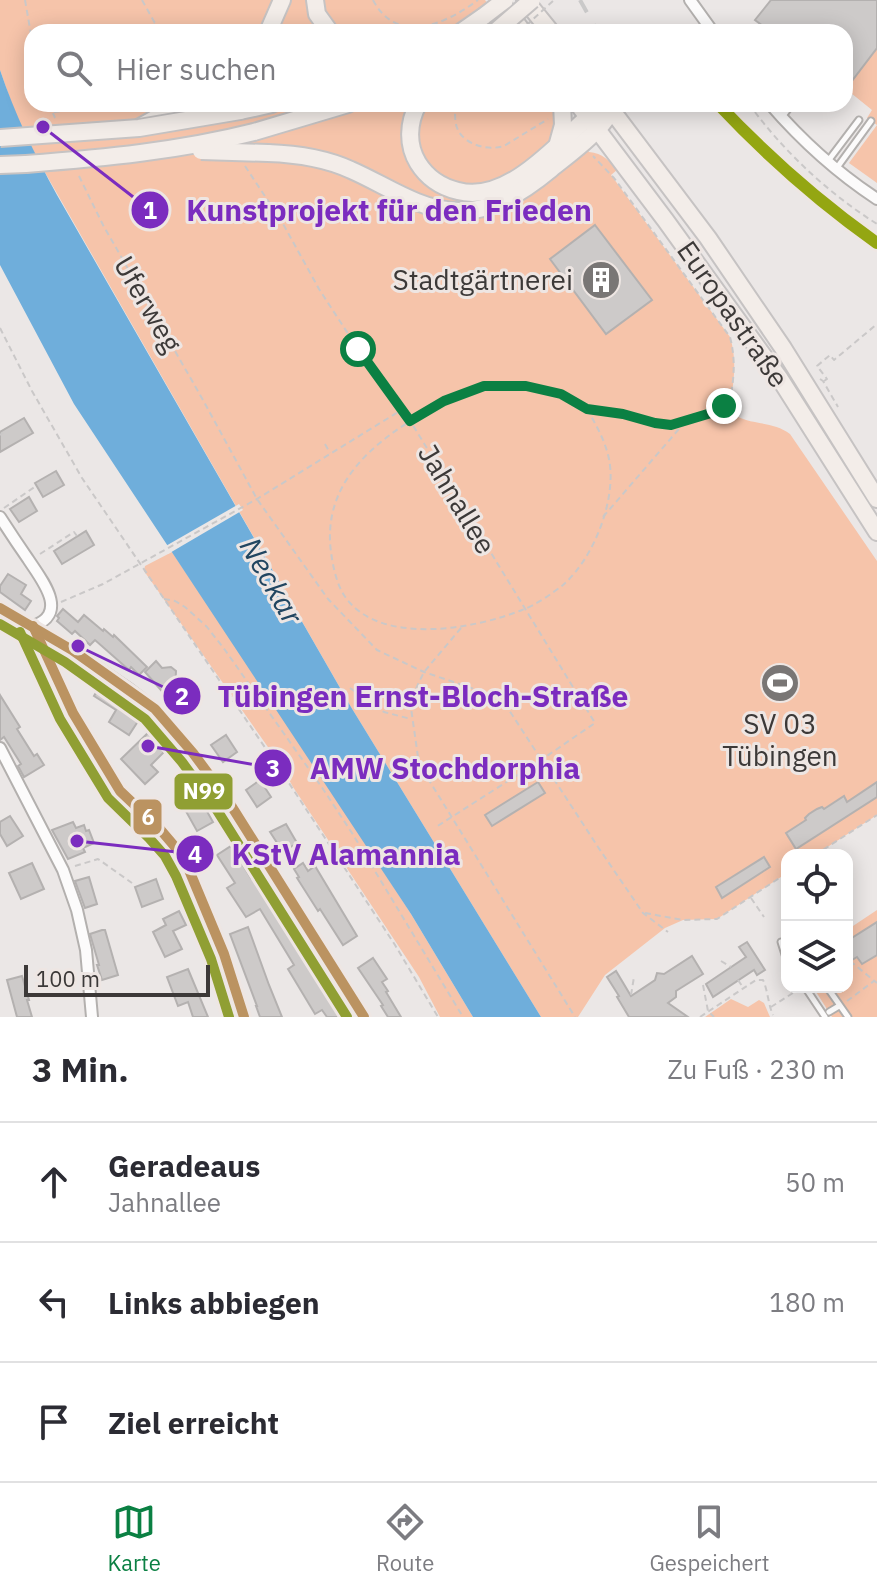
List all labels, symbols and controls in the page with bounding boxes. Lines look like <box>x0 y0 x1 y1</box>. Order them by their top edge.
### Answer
search box <box>24 24 853 112</box>
icon: search <box>52 46 96 90</box>
text: Hier suchen <box>116 49 277 88</box>
callout: Kunstprojekt für den Frieden <box>130 183 608 237</box>
text: Kunstprojekt für den Frieden <box>186 190 592 229</box>
text: 1 <box>143 194 157 226</box>
street label: Europastraße <box>669 233 798 394</box>
street label: Uferweg <box>106 249 191 359</box>
building icon: Stadtgärtnerei <box>580 259 622 301</box>
place label: Stadtgärtnerei <box>393 261 573 298</box>
route start <box>340 331 376 367</box>
route end <box>706 388 742 424</box>
street label: Jahnallee <box>410 437 505 560</box>
water label: Neckar <box>232 530 313 632</box>
sports icon: SV 03 Tübingen <box>759 662 801 704</box>
callout: Tübingen Ernst-Bloch-Straße <box>162 669 644 723</box>
text: Tübingen Ernst-Bloch-Straße <box>218 676 628 715</box>
text: 2 <box>175 680 189 712</box>
place label: SV 03 Tübingen <box>722 705 838 774</box>
callout: AMW Stochdorphia <box>253 741 596 795</box>
text: AMW Stochdorphia <box>310 748 580 787</box>
text: 3 <box>266 752 280 784</box>
line badge: N99 <box>173 772 234 811</box>
text: N99 <box>183 776 225 805</box>
line badge: 6 <box>132 798 163 836</box>
text: 6 <box>141 802 155 831</box>
callout: KStV Alamannia <box>175 827 476 881</box>
text: KStV Alamannia <box>231 834 461 873</box>
text: 4 <box>188 838 202 870</box>
map controls <box>781 849 853 993</box>
button: locate <box>781 849 853 921</box>
button: layers <box>781 921 853 993</box>
scale bar <box>24 961 210 997</box>
text: 100 m <box>36 964 100 993</box>
text: 3 Min. <box>32 1047 129 1091</box>
text: Zu Fuß · 230 m <box>667 1052 845 1086</box>
text: Geradeaus <box>108 1146 260 1185</box>
icon: ahead <box>32 1160 76 1204</box>
text: 50 m <box>785 1165 845 1199</box>
text: Jahnallee <box>108 1185 221 1219</box>
icon: left <box>32 1280 76 1324</box>
text: Links abbiegen <box>108 1283 320 1322</box>
text: 180 m <box>769 1285 845 1319</box>
icon: arrive <box>32 1400 76 1444</box>
text: Ziel erreicht <box>108 1403 279 1442</box>
tab: Karte <box>108 1500 161 1577</box>
tab: Route <box>376 1500 434 1577</box>
tab: Gespeichert <box>649 1500 769 1577</box>

